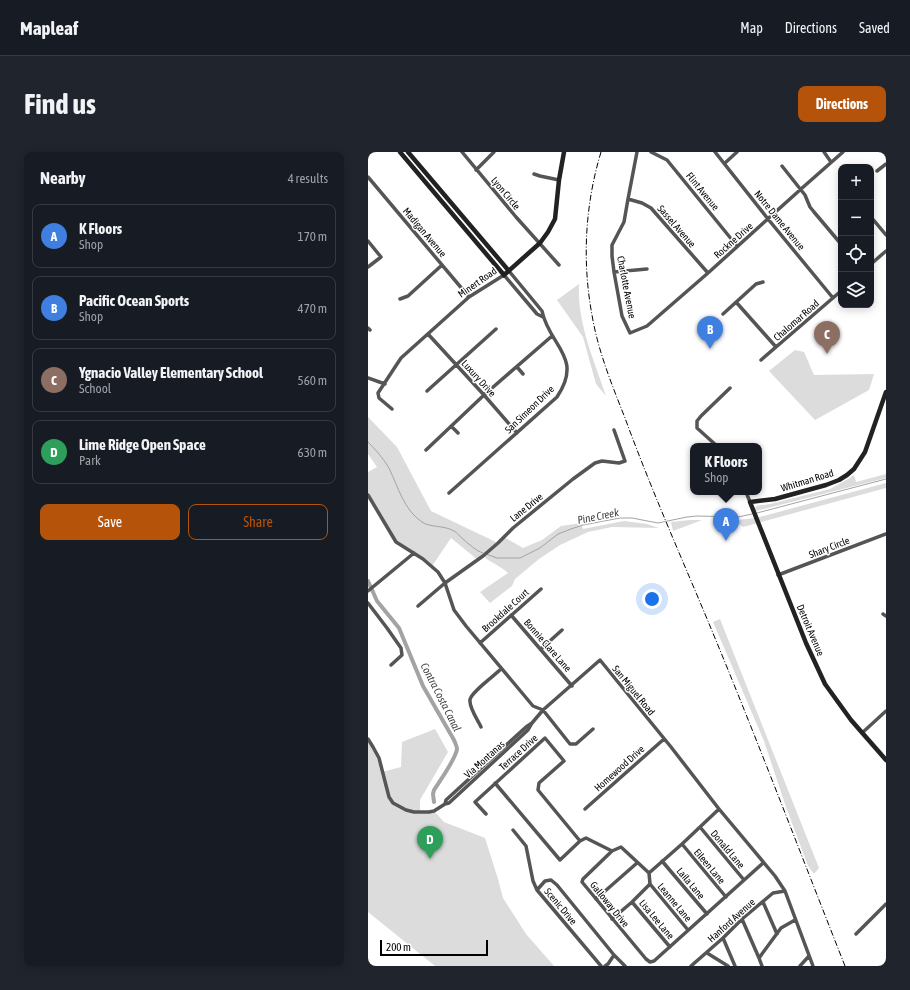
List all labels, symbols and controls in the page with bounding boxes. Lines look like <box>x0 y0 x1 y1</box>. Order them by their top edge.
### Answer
text: Mapleaf <box>20 17 78 39</box>
text: Map <box>740 20 763 36</box>
text: Directions <box>785 20 837 36</box>
text: Saved <box>859 20 890 36</box>
button: Directions <box>798 86 886 122</box>
text: Find us <box>24 88 96 120</box>
map controls <box>838 164 874 308</box>
button: + <box>838 164 874 200</box>
text: Nearby <box>40 168 86 188</box>
street label: Flint Avenue <box>684 170 722 213</box>
text: 4 results <box>288 171 328 186</box>
street label: Lyon Circle <box>489 175 523 212</box>
street label: Notre Dame Avenue <box>752 188 807 253</box>
button: − <box>838 200 874 236</box>
street label: Sassel Avenue <box>655 203 698 250</box>
street label: Madigan Avenue <box>401 205 449 260</box>
text: K Floors <box>79 220 122 237</box>
street label: Rockne Drive <box>712 220 755 261</box>
text: A <box>51 229 57 244</box>
text: 170 m <box>298 229 327 244</box>
button: locate <box>838 236 874 272</box>
text: Shop <box>79 237 103 252</box>
street label: Charlotte Avenue <box>615 255 638 320</box>
street label: Minert Road <box>456 265 499 300</box>
button: layers <box>838 272 874 308</box>
text: Pacific Ocean Sports <box>79 292 189 309</box>
street label: Chalomar Road <box>771 298 821 343</box>
text: B <box>51 301 57 316</box>
text: 470 m <box>298 301 327 316</box>
text: Shop <box>79 309 103 324</box>
pin: B <box>697 316 723 349</box>
pin: C <box>814 321 840 354</box>
street label: Luxury Drive <box>459 358 498 399</box>
text: Ygnacio Valley Elementary School <box>79 364 263 381</box>
text: C <box>51 373 57 388</box>
text: 560 m <box>298 373 327 388</box>
text: School <box>79 381 111 396</box>
street label: San Simeon Drive <box>503 383 556 435</box>
text: Lime Ridge Open Space <box>79 436 206 453</box>
popup <box>690 443 762 495</box>
text: D <box>50 445 58 460</box>
text: 630 m <box>298 445 327 460</box>
text: Park <box>79 453 101 468</box>
text: K Floors <box>704 453 748 470</box>
street label: Whitman Road <box>780 467 835 494</box>
text: Shop <box>704 470 728 485</box>
street label: Lane Drive <box>508 491 545 524</box>
button: Save <box>40 504 180 540</box>
button: Share <box>188 504 328 540</box>
water label: Pine Creek <box>576 506 620 526</box>
pin: A <box>713 508 739 541</box>
street label: Shary Circle <box>807 535 851 560</box>
street label: Brookdale Court <box>480 587 531 634</box>
your location <box>642 589 662 609</box>
street label: Detroit Avenue <box>795 603 827 658</box>
street label: Bonnie Clare Lane <box>522 617 574 674</box>
water label: Contra Costa Canal <box>419 661 463 733</box>
street label: San Miguel Road <box>610 663 657 718</box>
street label: Terrace Drive <box>497 732 540 772</box>
street label: Via Montanas <box>462 738 507 780</box>
street label: Homewood Drive <box>592 743 647 794</box>
pin: D <box>417 826 443 859</box>
street label: Donald Lane <box>708 828 747 871</box>
street label: Eileen Lane <box>692 847 728 886</box>
street label: Laila Lane <box>674 865 707 902</box>
street label: Galloway Drive <box>588 879 632 930</box>
street label: Leanne Lane <box>655 881 694 924</box>
street label: Scenic Drive <box>542 886 579 927</box>
street label: Hanford Avenue <box>706 896 757 944</box>
street label: Lisa Lee Lane <box>637 897 677 942</box>
scale bar <box>380 938 488 957</box>
text: 200 m <box>386 941 411 953</box>

